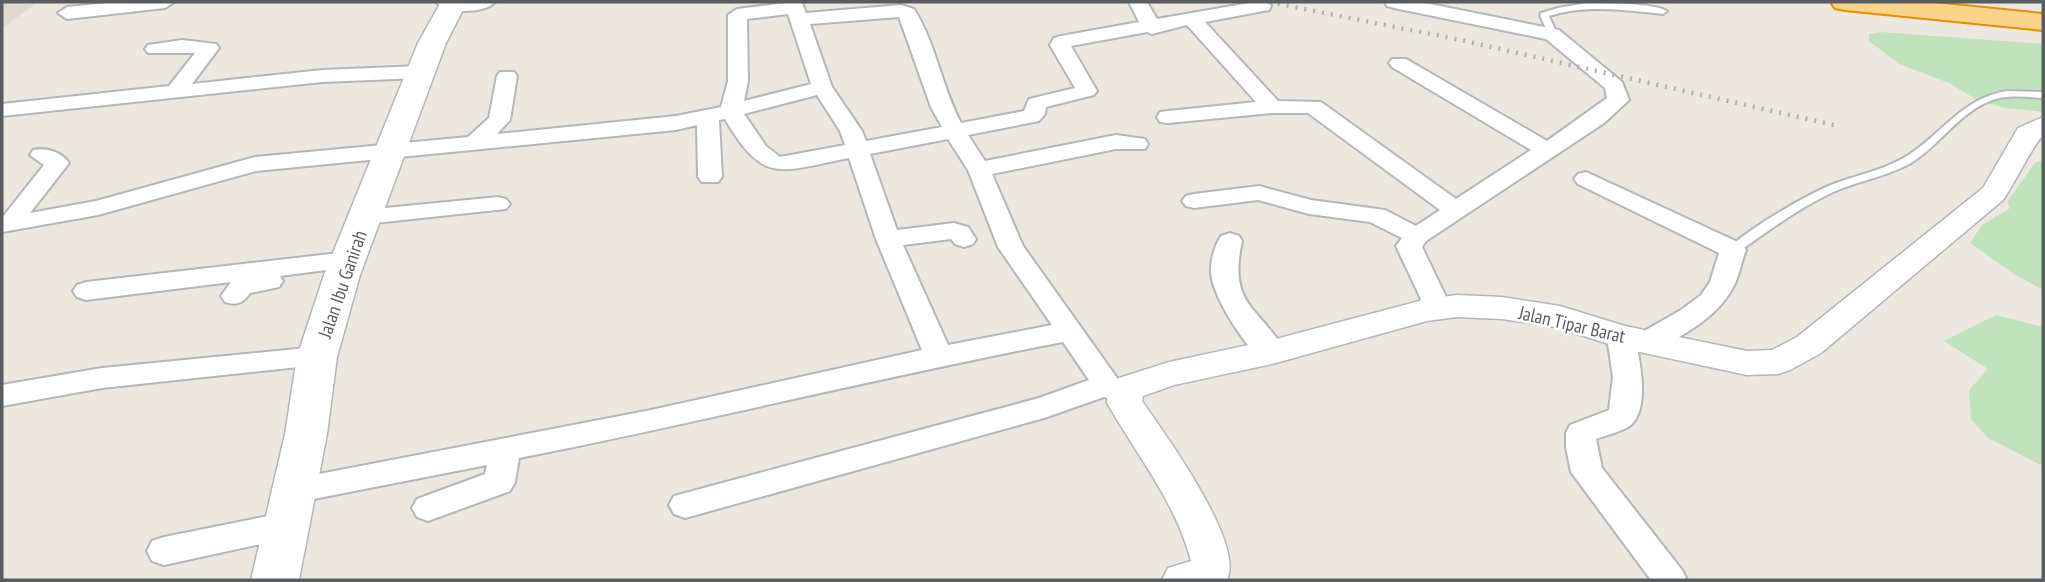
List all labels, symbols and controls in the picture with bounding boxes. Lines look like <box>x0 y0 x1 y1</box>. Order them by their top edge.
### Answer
street label: Jalan Ibu Ganirah <box>312 227 372 342</box>
street label: Jalan Tipar Barat <box>1516 300 1628 348</box>

